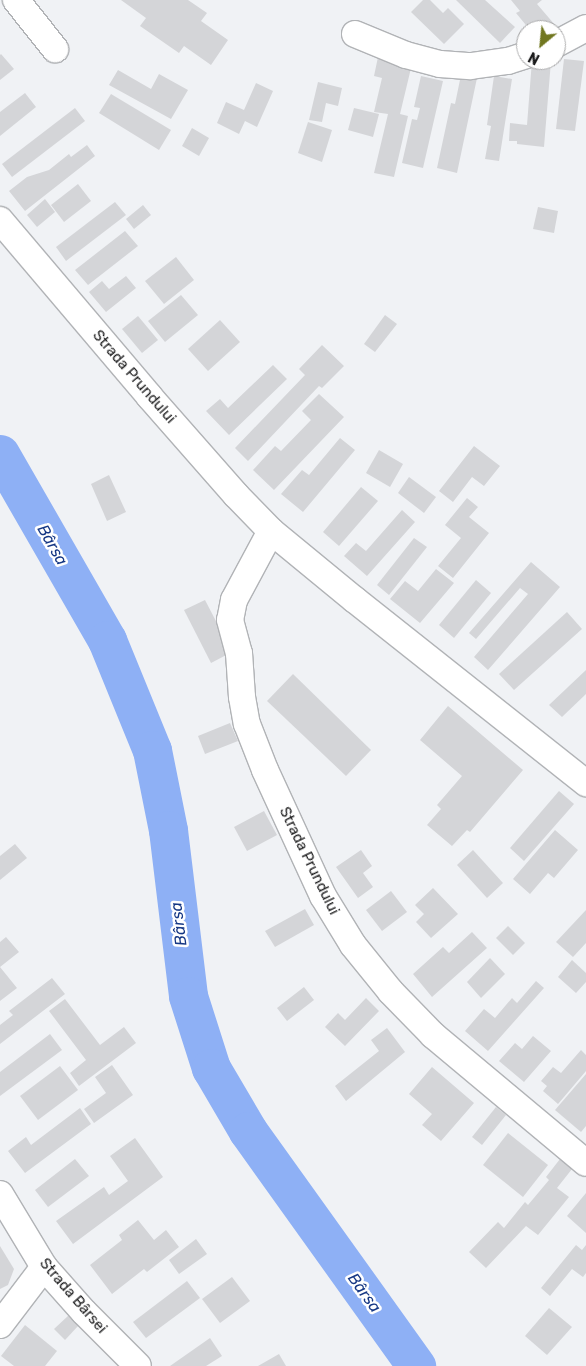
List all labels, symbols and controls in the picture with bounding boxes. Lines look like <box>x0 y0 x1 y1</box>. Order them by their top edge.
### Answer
north arrow <box>516 20 566 70</box>
text: N <box>526 48 543 68</box>
street label: Strada Prundului <box>89 327 179 427</box>
water label: Bârsa <box>33 521 71 569</box>
street label: Strada Prundului <box>275 804 343 918</box>
water label: Bârsa <box>167 901 191 947</box>
street label: Strada Bârsei <box>36 1255 110 1337</box>
water label: Bârsa <box>343 1270 385 1316</box>

